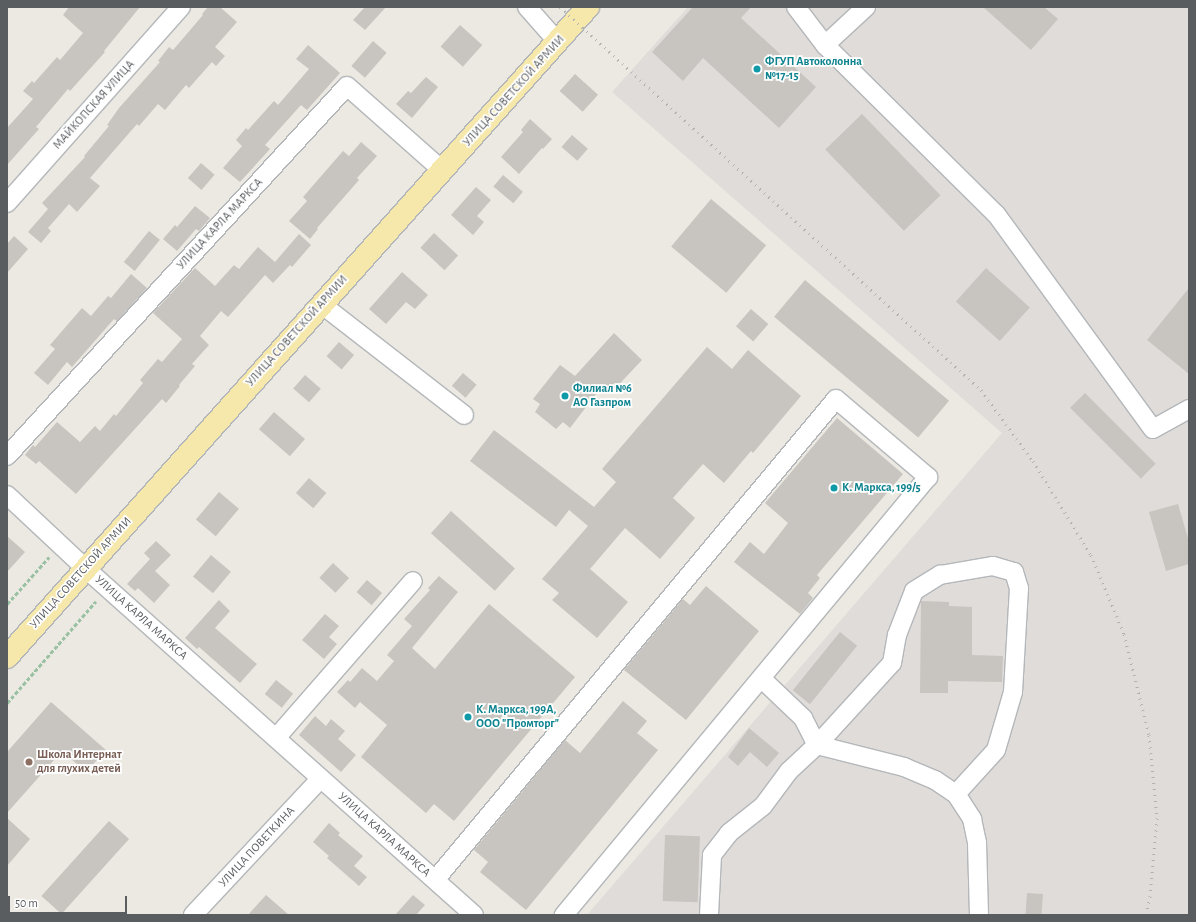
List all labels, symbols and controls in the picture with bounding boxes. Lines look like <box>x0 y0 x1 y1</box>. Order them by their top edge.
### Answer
street label: УЛИЦА СОВЕТСКОЙ АРМИИ <box>460 32 568 150</box>
place label: ФГУП Автоколонна №17-15 <box>765 55 862 83</box>
street label: МАЙКОПСКАЯ УЛИЦА <box>50 58 138 152</box>
marker: ФГУП Автоколонна №17-15 <box>752 64 762 74</box>
street label: УЛИЦА КАРЛА МАРКСА <box>174 175 266 273</box>
street label: УЛИЦА СОВЕТСКОЙ АРМИИ <box>243 272 351 390</box>
place label: Филиал №6 АО Газпром <box>573 382 632 410</box>
marker: Филиал №6 АО Газпром <box>560 391 570 401</box>
place label: К. Маркса, 199/5 <box>842 481 921 495</box>
marker: К. Маркса, 199/5 <box>829 483 839 493</box>
street label: УЛИЦА СОВЕТСКОЙ АРМИИ <box>27 514 135 632</box>
street label: УЛИЦА КАРЛА МАРКСА <box>92 573 190 663</box>
place label: К. Маркса, 199А, ООО "Промторг" <box>476 703 559 731</box>
marker: К. Маркса, 199А, ООО "Промторг" <box>463 712 473 722</box>
place label: Школа Интернат для глухих детей <box>37 748 122 776</box>
marker: Школа Интернат для глухих детей <box>24 757 34 767</box>
street label: УЛИЦА КАРЛА МАРКСА <box>335 790 433 880</box>
street label: УЛИЦА ПОВЕТКИНА <box>216 804 298 890</box>
scale bar <box>10 888 129 914</box>
text: 50 m <box>15 897 38 909</box>

